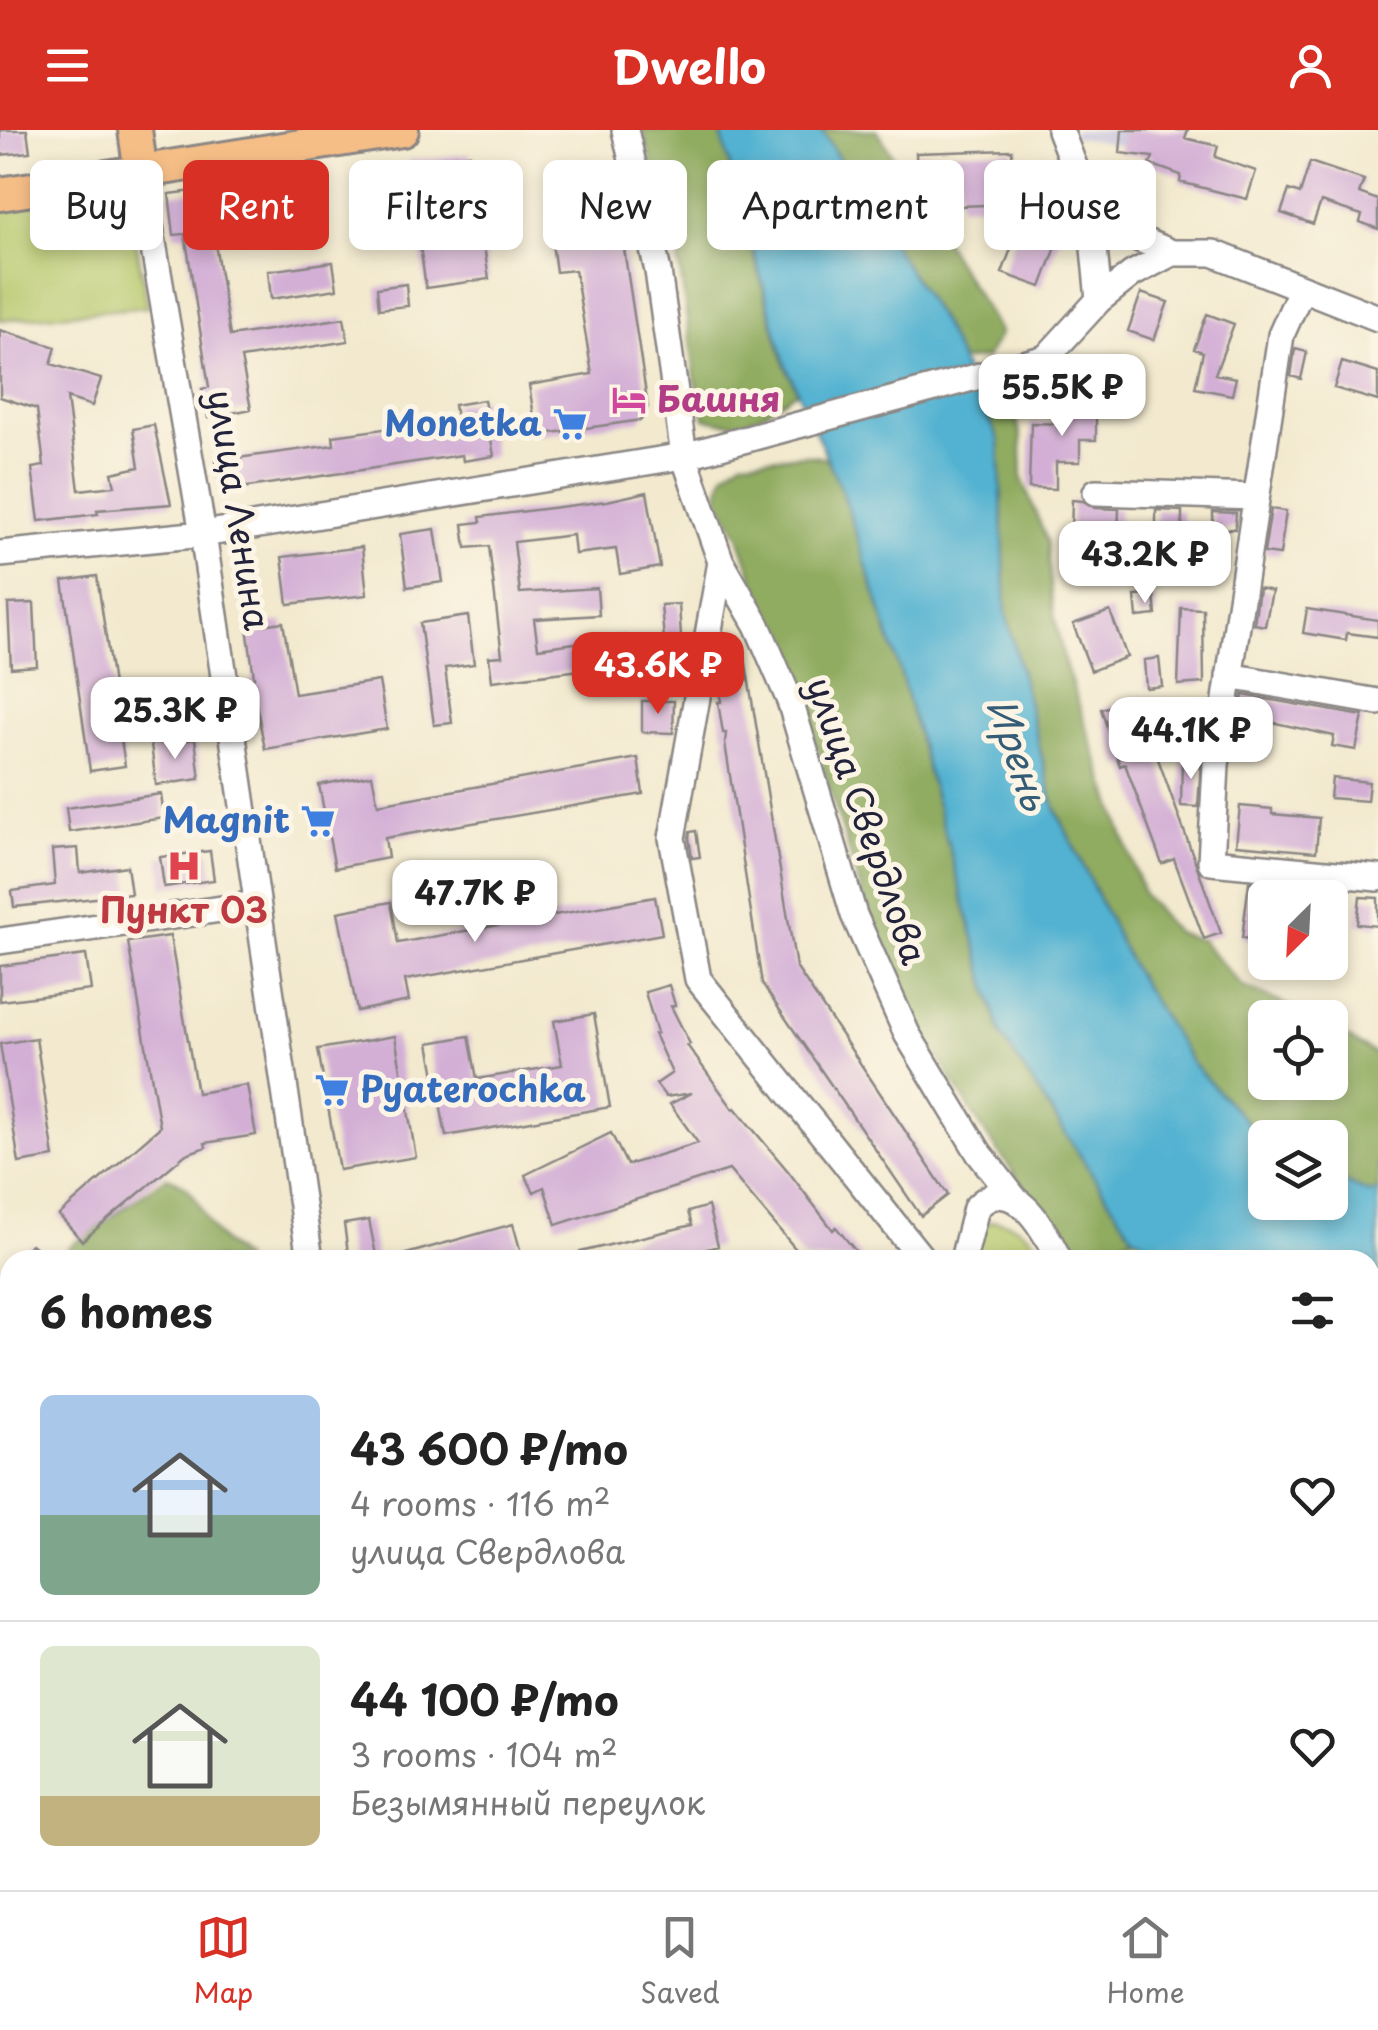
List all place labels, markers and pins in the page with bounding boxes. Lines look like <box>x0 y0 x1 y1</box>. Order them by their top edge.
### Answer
pin: 55.5K ₽ <box>970 354 1154 439</box>
place label: Башня <box>657 371 780 424</box>
hotel icon: Башня <box>610 381 648 419</box>
place label: Monetka <box>384 395 542 448</box>
supermarket icon: Monetka <box>551 405 589 443</box>
pin: 43.2K ₽ <box>1053 521 1237 606</box>
pin: 43.6K ₽ <box>566 632 750 717</box>
pin: 25.3K ₽ <box>83 677 267 762</box>
pin: 44.1K ₽ <box>1099 697 1283 782</box>
place label: Magnit <box>163 792 290 845</box>
supermarket icon: Magnit <box>299 802 337 840</box>
hospital icon: Пункт 03 <box>165 847 203 885</box>
pin: 47.7K ₽ <box>383 860 567 945</box>
place label: Пункт 03 <box>100 882 268 935</box>
place label: Pyaterochka <box>360 1061 586 1114</box>
supermarket icon: Pyaterochka <box>313 1071 351 1109</box>

